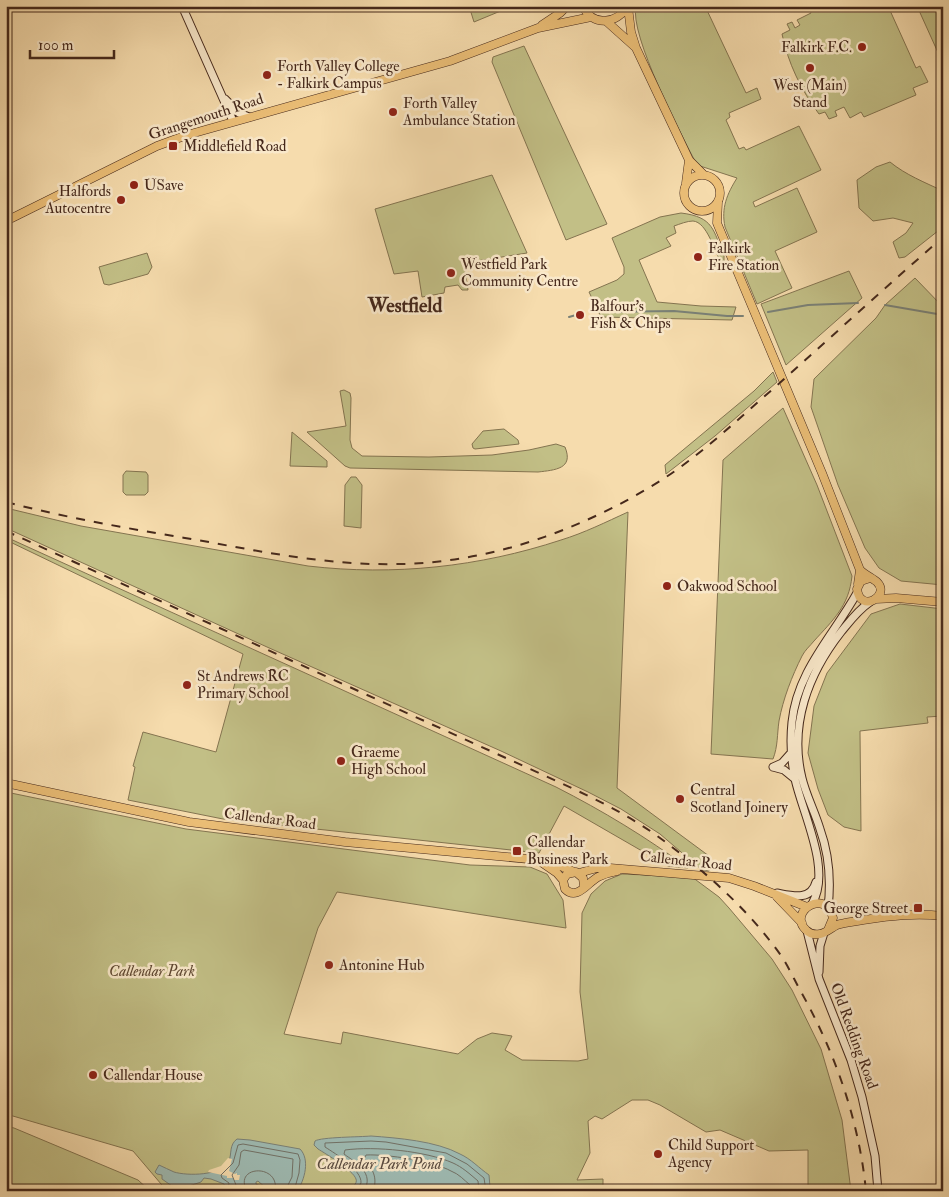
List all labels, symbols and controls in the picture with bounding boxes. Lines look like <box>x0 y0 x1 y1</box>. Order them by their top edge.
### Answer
scale bar <box>30 28 114 60</box>
text: 100 m <box>38 36 74 55</box>
place label: Falkirk F.C. <box>781 38 852 57</box>
marker: Falkirk F.C. <box>856 41 868 53</box>
place label: Forth Valley College - Falkirk Campus <box>277 57 400 94</box>
marker: West (Main) Stand <box>804 62 816 74</box>
marker: Forth Valley College - Falkirk Campus <box>261 69 273 81</box>
place label: West (Main) Stand <box>772 76 847 112</box>
street label: Grangemouth Road <box>146 89 266 145</box>
place label: Forth Valley Ambulance Station <box>402 94 516 130</box>
marker: Forth Valley Ambulance Station <box>387 106 399 118</box>
place label: Middlefield Road <box>183 137 287 156</box>
marker: Middlefield Road <box>167 140 179 152</box>
place label: USave <box>144 176 183 195</box>
marker: USave <box>128 179 140 191</box>
place label: Halfords Autocentre <box>44 182 111 218</box>
marker: Halfords Autocentre <box>115 194 127 206</box>
place label: Falkirk Fire Station <box>708 239 780 275</box>
marker: Falkirk Fire Station <box>692 251 704 263</box>
place label: Westfield Park Community Centre <box>460 255 578 291</box>
marker: Westfield Park Community Centre <box>445 267 457 279</box>
district label: Westfield <box>367 293 442 318</box>
place label: Balfour's Fish & Chips <box>590 297 671 334</box>
marker: Balfour's Fish & Chips <box>574 309 586 321</box>
place label: Oakwood School <box>677 577 777 596</box>
marker: Oakwood School <box>661 580 673 592</box>
place label: St Andrews RC Primary School <box>197 667 289 703</box>
marker: St Andrews RC Primary School <box>181 679 193 691</box>
place label: Graeme High School <box>351 743 426 779</box>
marker: Graeme High School <box>335 755 347 767</box>
place label: Central Scotland Joinery <box>690 781 788 818</box>
marker: Central Scotland Joinery <box>674 793 686 805</box>
street label: Callendar Road <box>223 804 318 834</box>
place label: Callendar Business Park <box>527 833 608 869</box>
marker: Callendar Business Park <box>511 845 523 857</box>
street label: Callendar Road <box>639 847 734 875</box>
place label: George Street <box>823 899 908 918</box>
marker: George Street <box>912 902 924 914</box>
place label: Antonine Hub <box>338 956 424 975</box>
marker: Antonine Hub <box>323 959 335 971</box>
park label: Callendar Park <box>109 962 195 981</box>
street label: Old Redding Road <box>826 980 882 1092</box>
place label: Callendar House <box>103 1066 202 1085</box>
marker: Callendar House <box>87 1069 99 1081</box>
place label: Child Support Agency <box>667 1136 754 1172</box>
marker: Child Support Agency <box>652 1148 664 1160</box>
water label: Callendar Park Pond <box>317 1154 443 1174</box>

